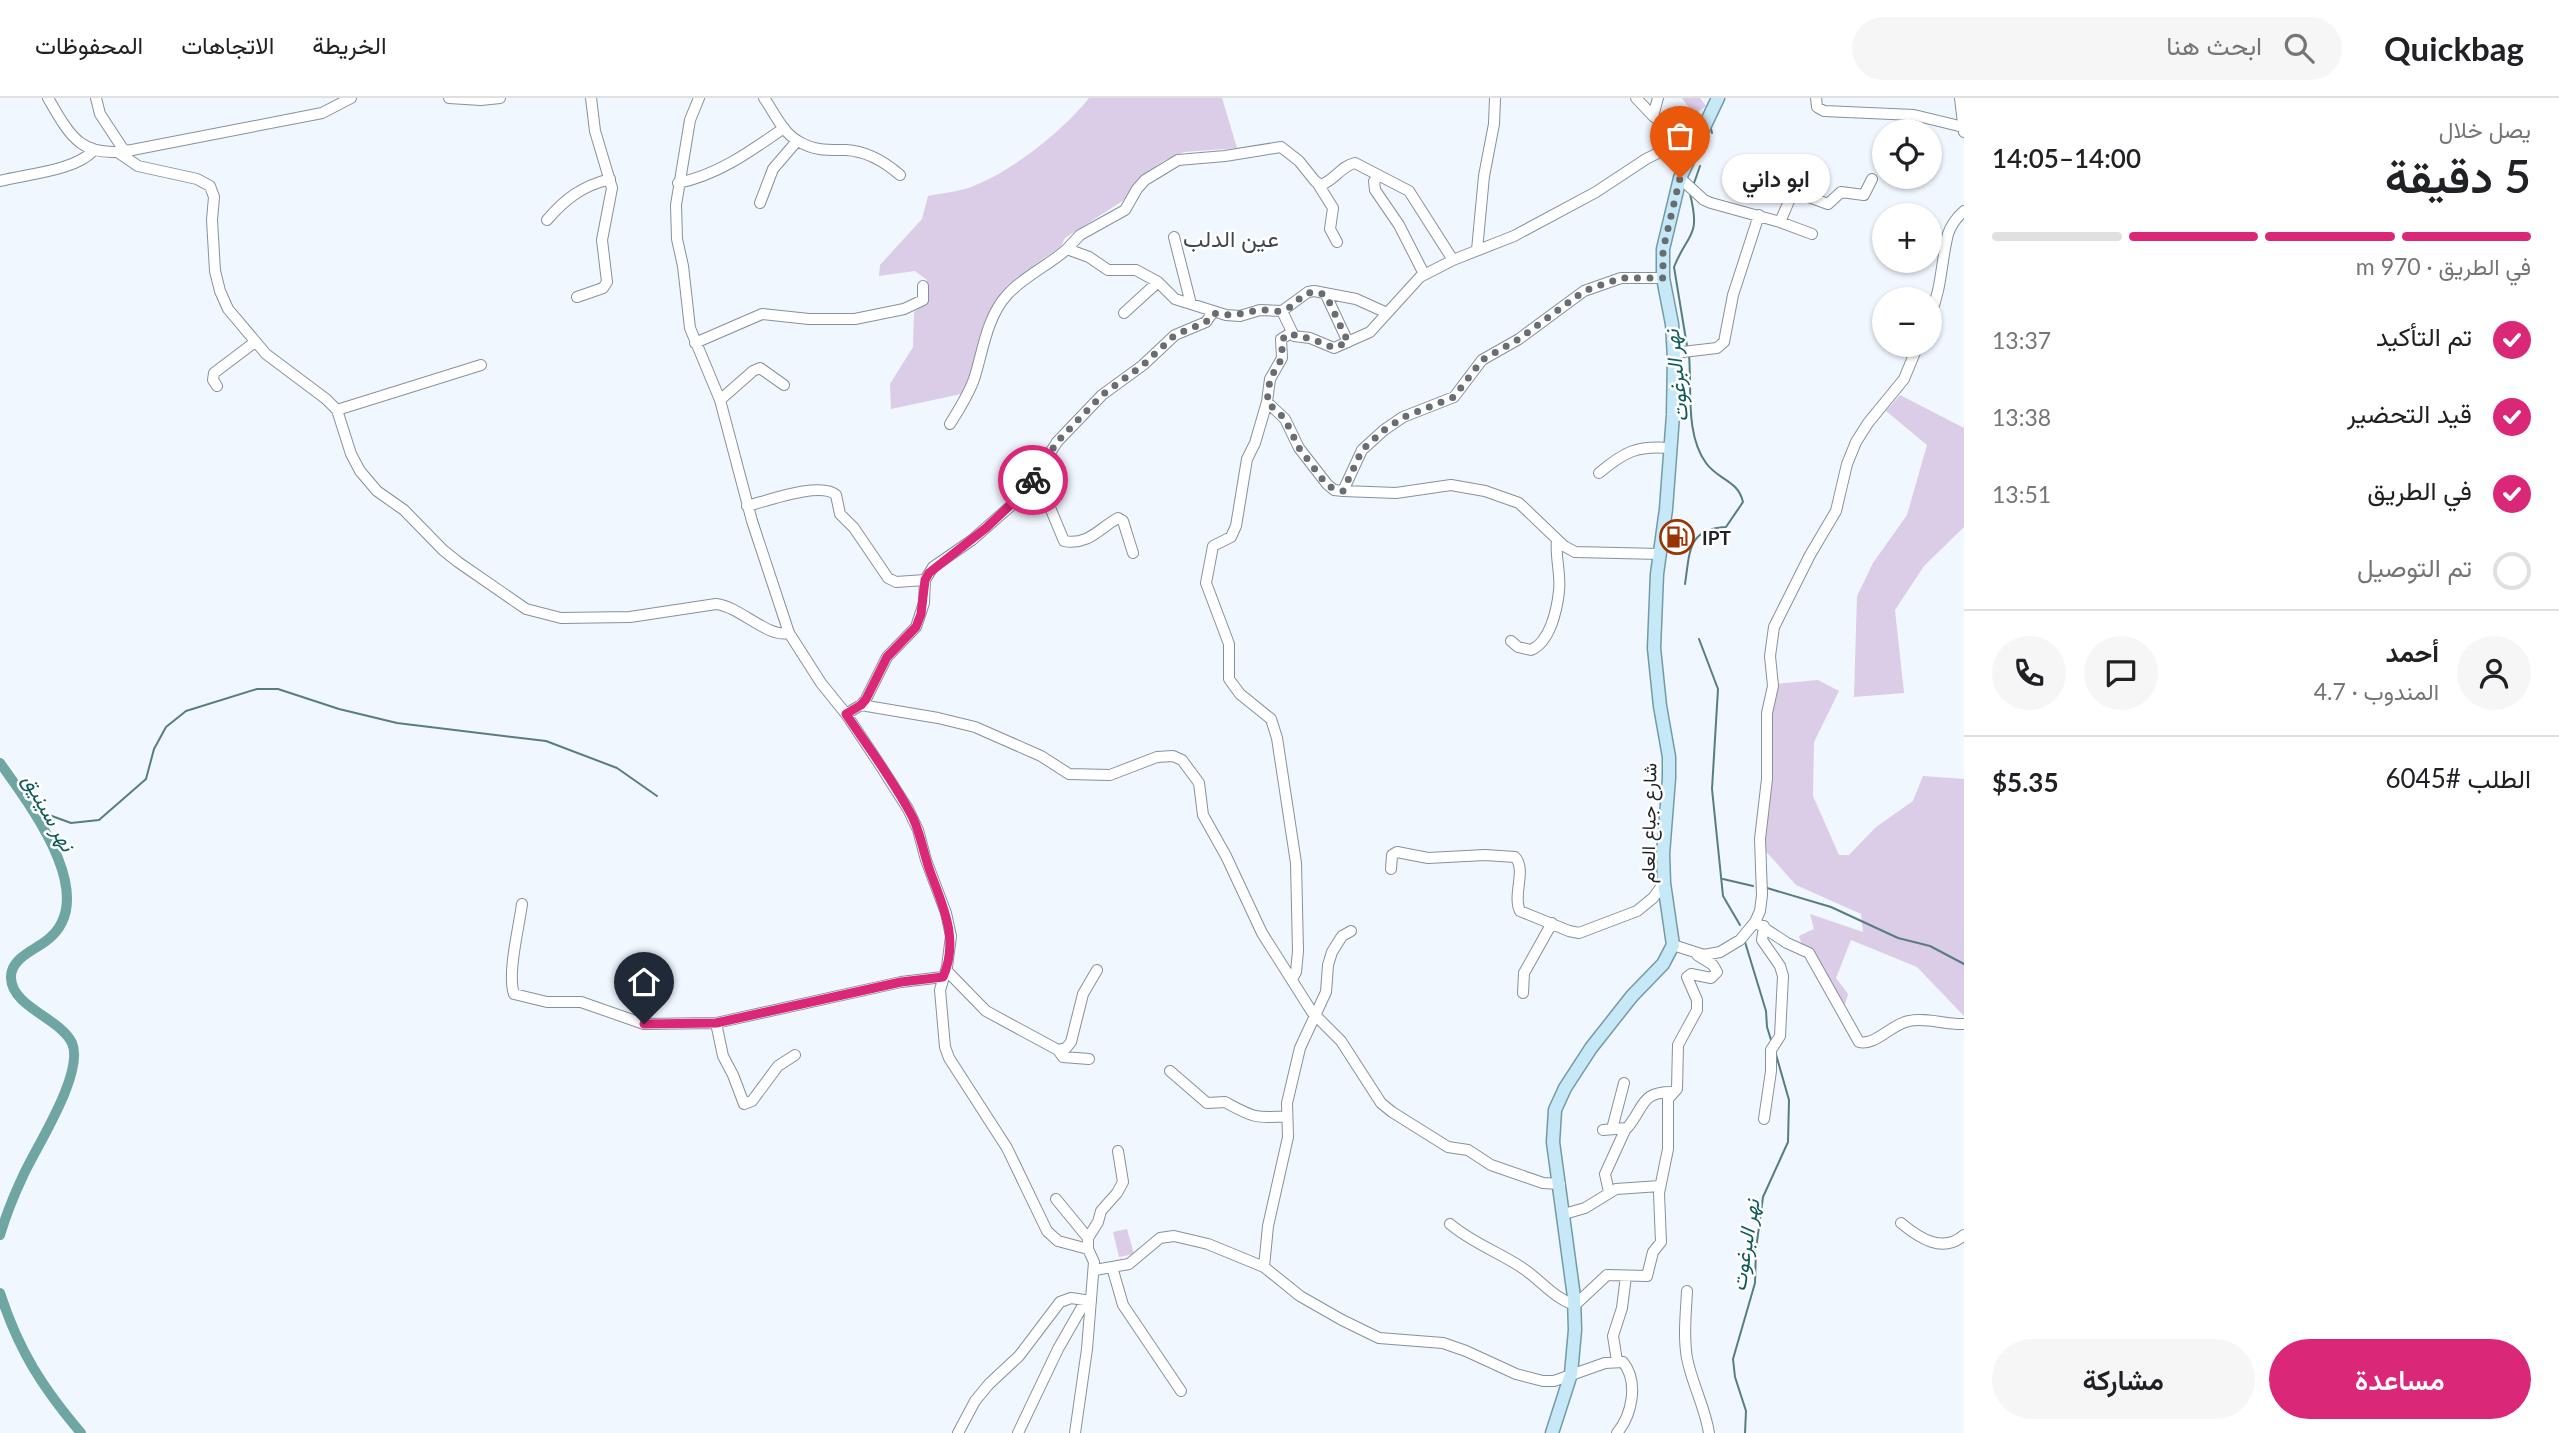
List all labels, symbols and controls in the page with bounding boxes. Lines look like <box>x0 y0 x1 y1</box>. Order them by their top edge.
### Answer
search box <box>1852 17 2342 80</box>
text: Quickbag <box>2384 28 2524 68</box>
text: ابحث هنا <box>2166 29 2262 61</box>
icon: search <box>2280 29 2318 67</box>
text: المحفوظات <box>35 30 143 59</box>
text: الاتجاهات <box>181 30 274 59</box>
text: الخريطة <box>312 30 387 59</box>
pin <box>1650 106 1710 178</box>
text: يصل خلال <box>2439 115 2531 143</box>
icon: bag <box>1661 117 1699 155</box>
map controls <box>1872 119 1942 357</box>
button: locate <box>1872 119 1942 189</box>
text: 14:00–14:05 <box>1992 142 2141 174</box>
text: 5 دقيقة <box>2385 148 2531 203</box>
callout: ابو داني <box>1722 154 1830 202</box>
text: ابو داني <box>1742 164 1810 192</box>
button: + <box>1872 203 1942 273</box>
district label: عين الدلب <box>1183 224 1279 253</box>
text: في الطريق · 970 m <box>2356 252 2531 280</box>
button: − <box>1872 287 1942 357</box>
text: تم التأكيد <box>2376 320 2472 352</box>
icon: check <box>2493 321 2531 359</box>
text: 13:37 <box>1992 326 2051 354</box>
water label: نهر البرغوت <box>1658 327 1694 423</box>
text: قيد التحضير <box>2347 397 2472 429</box>
icon: check <box>2493 398 2531 436</box>
text: 13:38 <box>1992 403 2051 431</box>
courier <box>998 445 1068 515</box>
icon: bike <box>1014 461 1052 499</box>
text: في الطريق <box>2367 474 2472 506</box>
icon: check <box>2493 475 2531 513</box>
text: 13:51 <box>1992 480 2051 508</box>
fuel station icon: IPT <box>1658 518 1696 556</box>
place label: IPT <box>1702 526 1731 549</box>
text: تم التوصيل <box>2357 551 2472 583</box>
button: phone <box>1992 636 2066 710</box>
button: chat <box>2084 636 2158 710</box>
text: أحمد <box>2386 636 2439 668</box>
button: person <box>2457 636 2531 710</box>
text: المندوب · 4.7 <box>2314 677 2439 705</box>
text: الطلب #6045 <box>2385 762 2531 794</box>
street label: شارع جباع العام <box>1635 763 1663 883</box>
text: $5.35 <box>1992 766 2059 798</box>
water label: نهر سينيق <box>17 769 82 857</box>
pin <box>614 952 674 1024</box>
icon: home <box>625 963 663 1001</box>
water label: نهر البرغوت <box>1724 1196 1766 1293</box>
button: مشاركة <box>1992 1339 2255 1419</box>
button: مساعدة <box>2269 1339 2531 1419</box>

